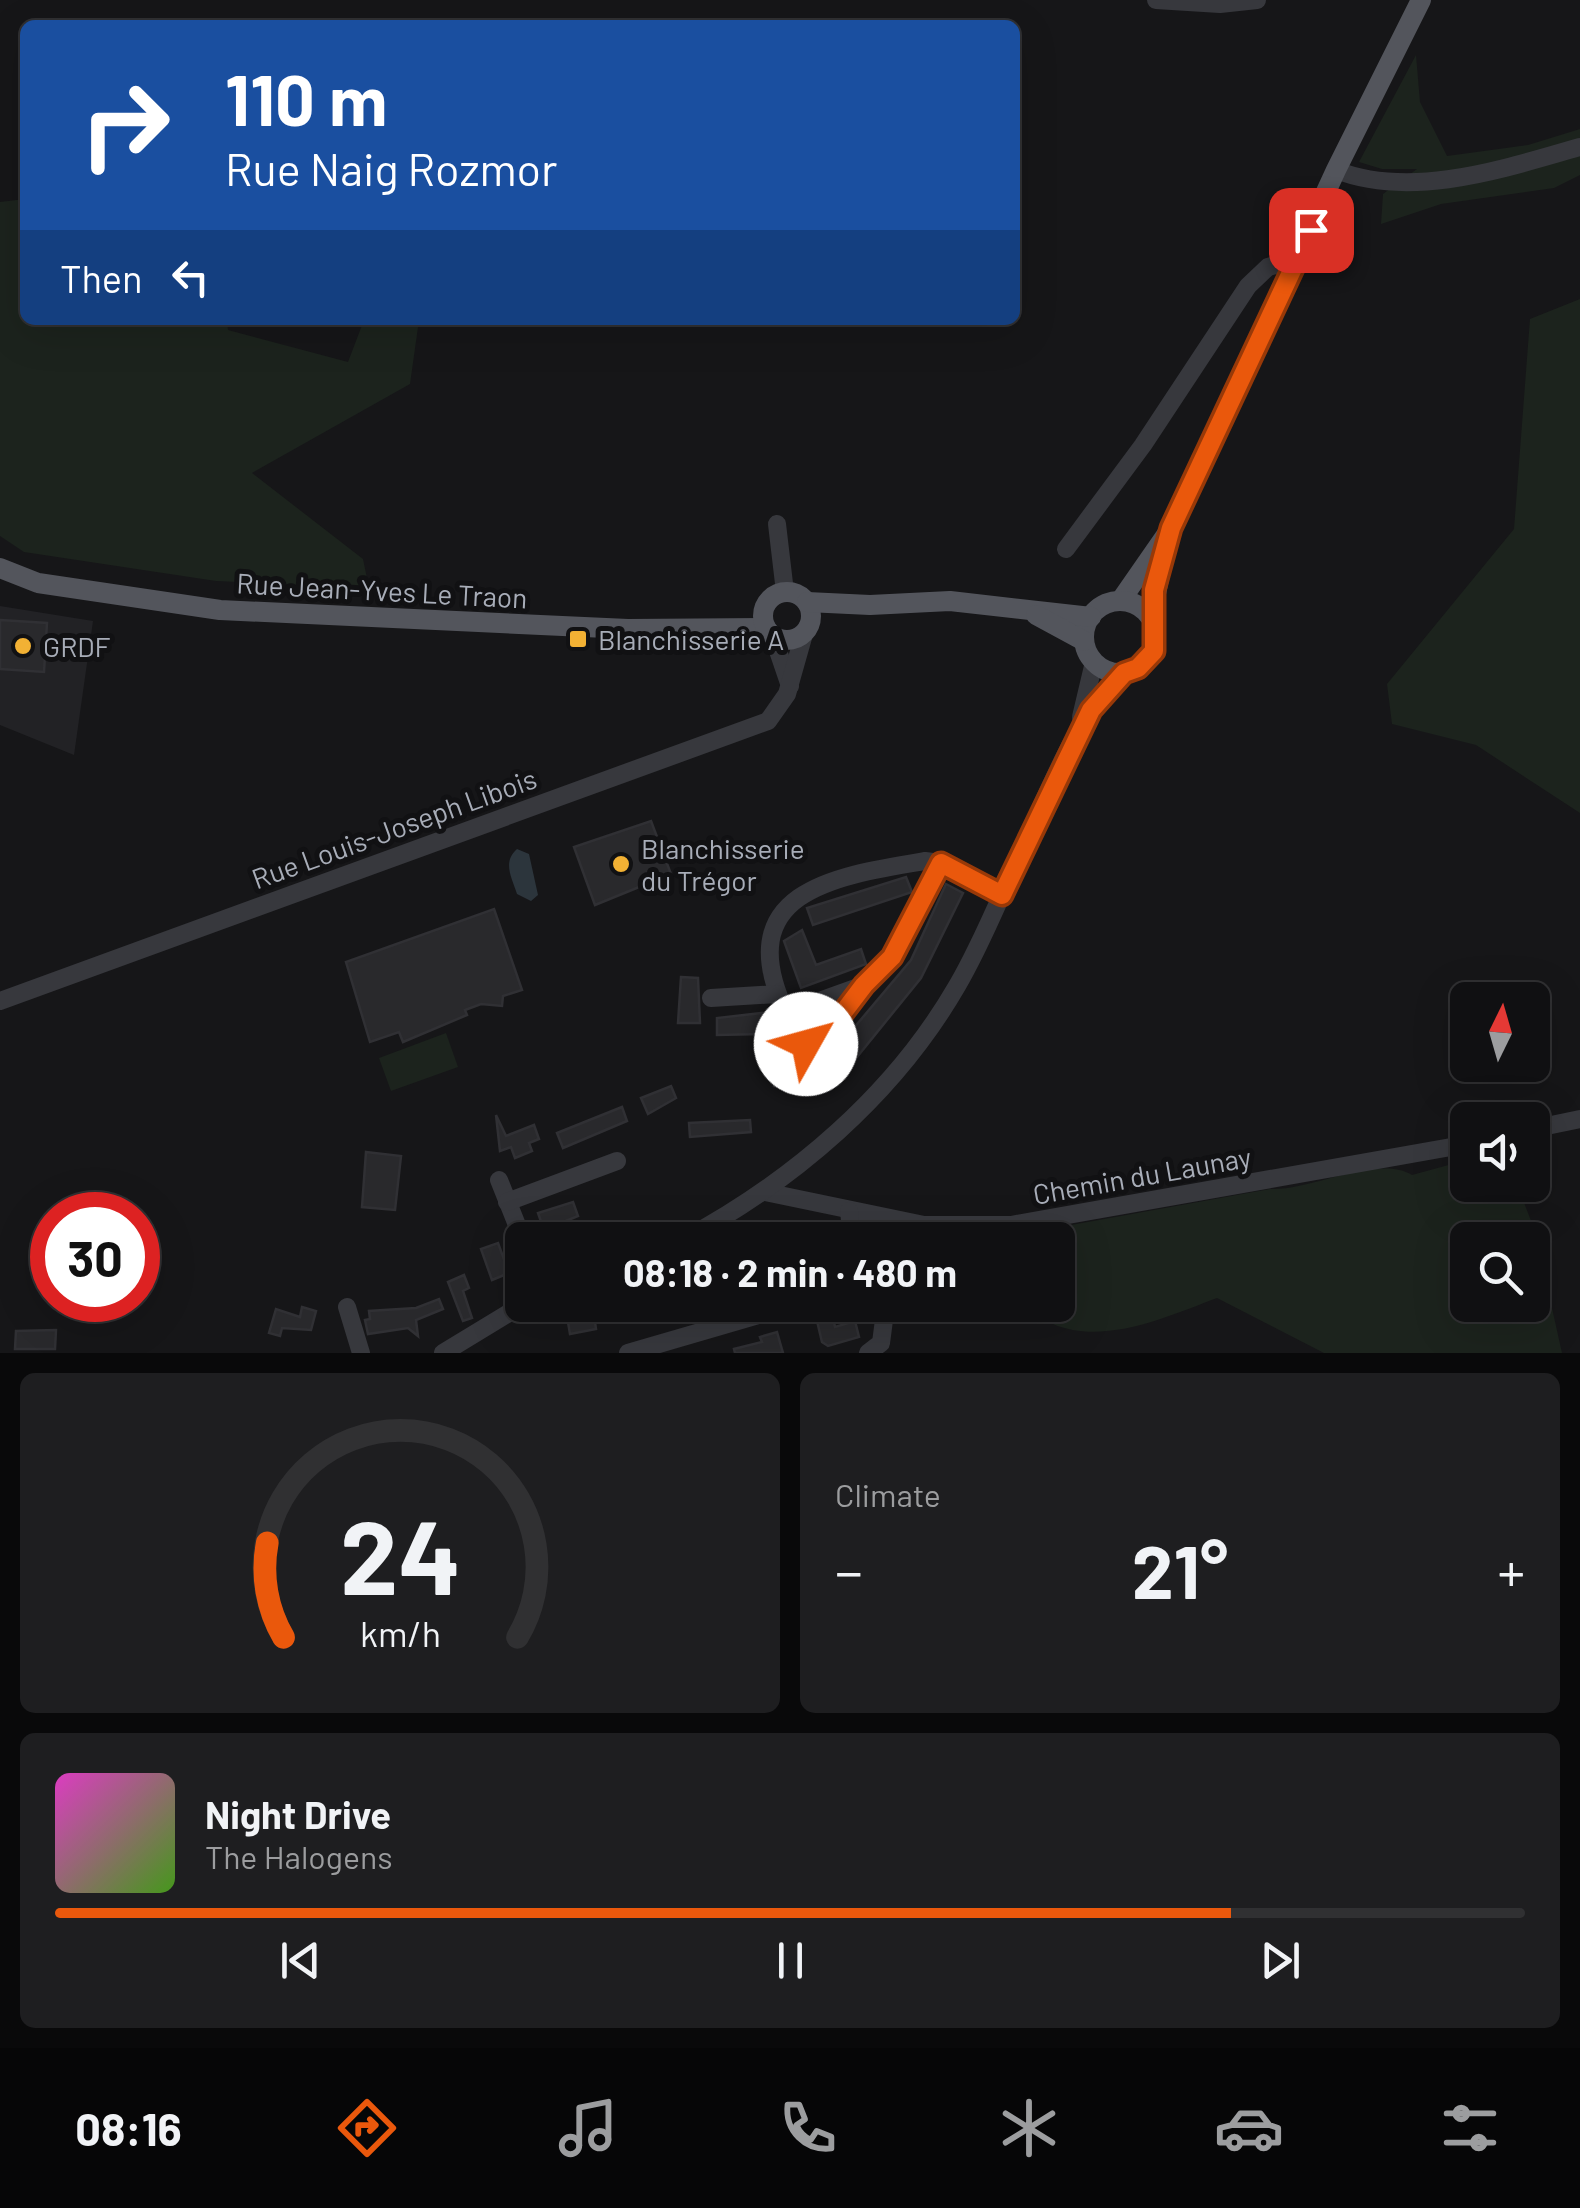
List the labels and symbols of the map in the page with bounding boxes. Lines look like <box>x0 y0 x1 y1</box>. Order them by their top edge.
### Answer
pin <box>1269 188 1354 273</box>
street label: Rue Jean-Yves Le Traon <box>236 565 528 615</box>
place label: Blanchisserie A <box>598 622 784 656</box>
marker: Blanchisserie A <box>567 628 589 650</box>
place label: GRDF <box>43 629 111 663</box>
marker: GRDF <box>12 635 34 657</box>
street label: Rue Louis-Joseph Libois <box>247 761 541 895</box>
place label: Blanchisserie du Trégor <box>641 831 805 897</box>
marker: Blanchisserie du Trégor <box>610 853 632 875</box>
north arrow <box>1450 982 1550 1082</box>
position arrow <box>754 992 858 1096</box>
street label: Chemin du Launay <box>1030 1139 1254 1211</box>
speed limit sign: 30 <box>30 1192 160 1322</box>

